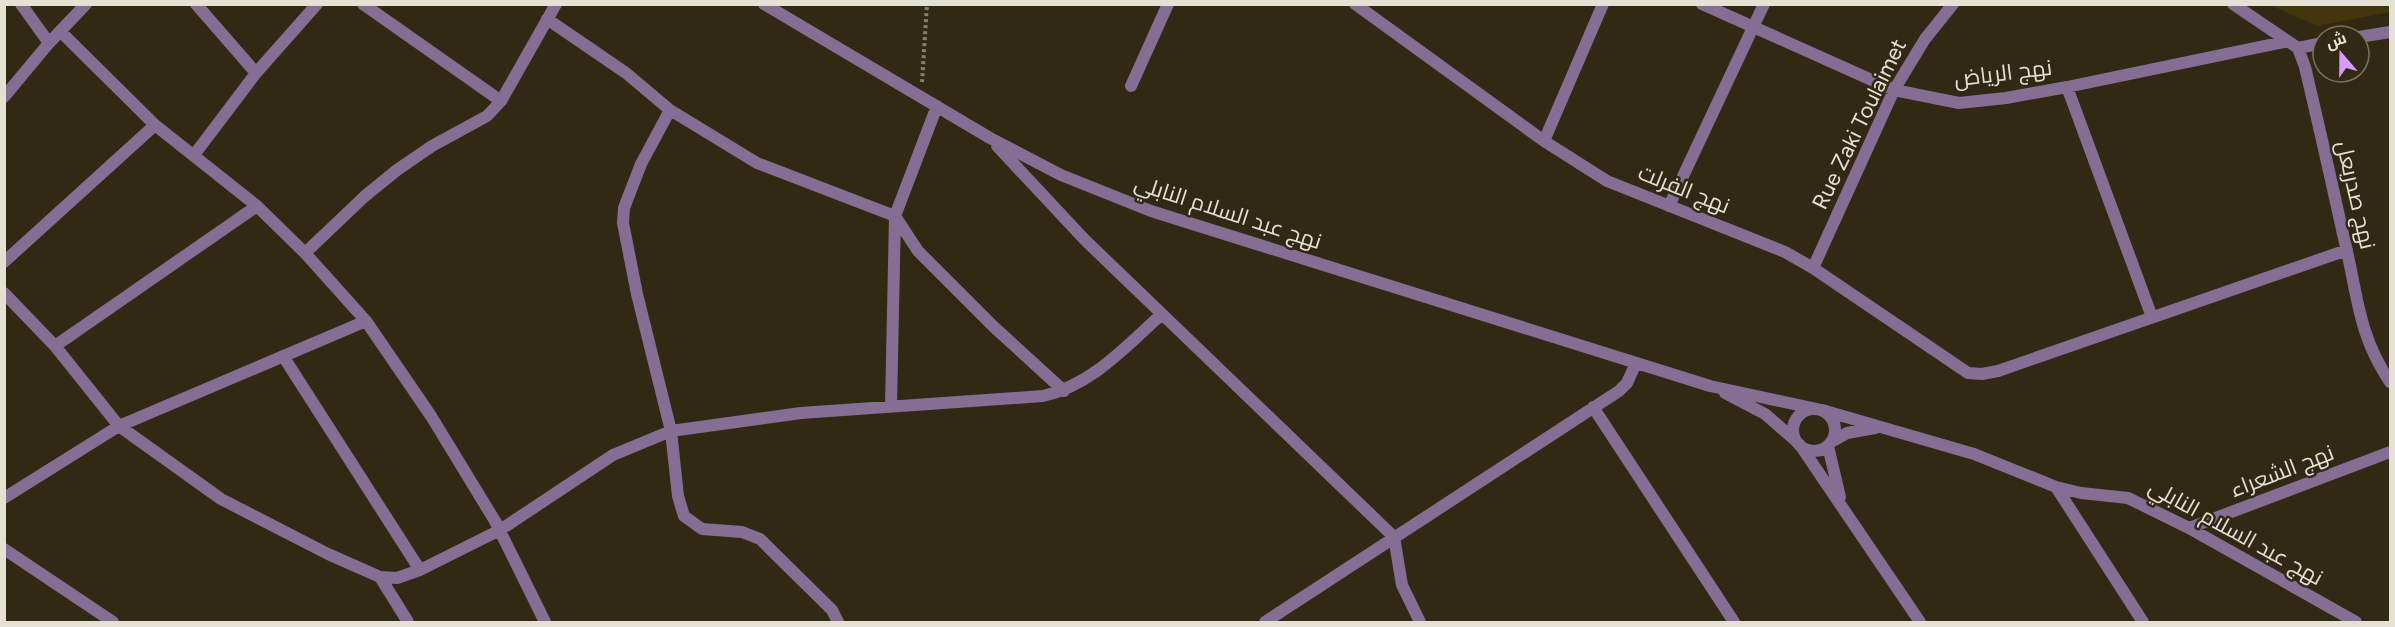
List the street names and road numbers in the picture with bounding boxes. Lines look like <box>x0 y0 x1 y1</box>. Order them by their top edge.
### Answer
street label: Rue Zaki Toulaimet <box>1806 34 1912 214</box>
street label: نهج الرياض <box>1952 54 2054 93</box>
street label: نهج صدربعل <box>2329 138 2382 252</box>
street label: نهج الفرلت <box>1634 158 1734 220</box>
street label: نهج عبد السلام النابلي <box>1130 169 1325 258</box>
street label: نهج الشعراء <box>2226 439 2338 504</box>
street label: نهج عبد السلام النابلي <box>2143 473 2328 594</box>

